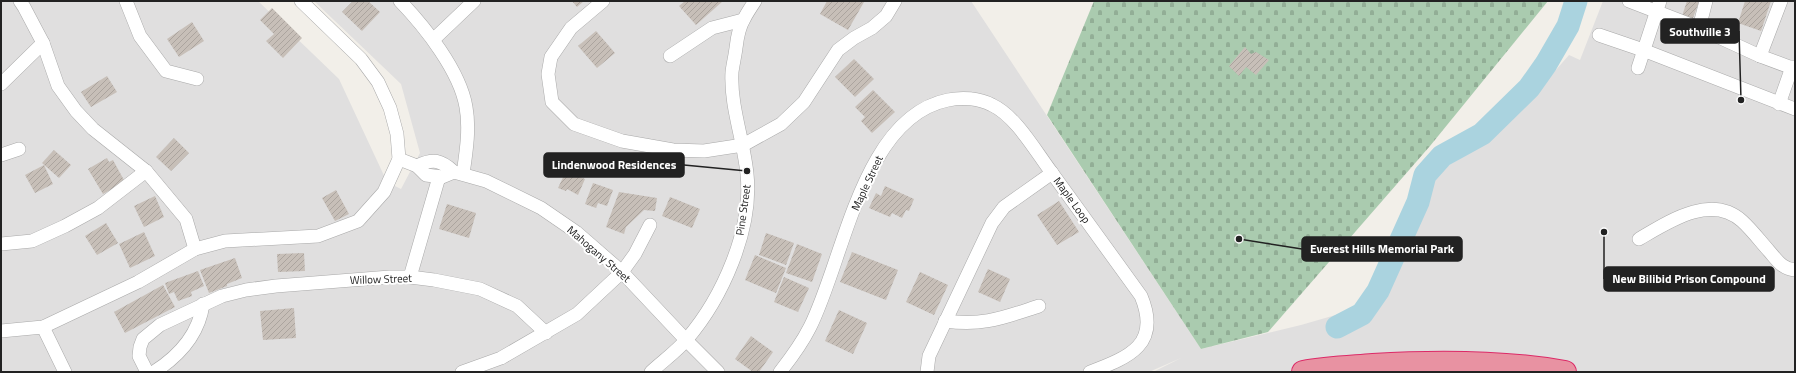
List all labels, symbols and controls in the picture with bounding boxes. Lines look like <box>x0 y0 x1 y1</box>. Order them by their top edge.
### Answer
callout: Southville 3 <box>1661 19 1739 43</box>
text: Southville 3 <box>1669 22 1731 41</box>
callout: Lindenwood Residences <box>544 153 684 177</box>
street label: Maple Street <box>847 153 887 213</box>
text: Lindenwood Residences <box>552 155 677 174</box>
street label: Maple Loop <box>1050 174 1094 227</box>
street label: Pine Street <box>732 183 755 236</box>
street label: Mahogany Street <box>564 222 634 286</box>
callout: Everest Hills Memorial Park <box>1302 237 1462 261</box>
text: Everest Hills Memorial Park <box>1310 239 1455 258</box>
callout: New Bilibid Prison Compound <box>1604 267 1774 291</box>
text: New Bilibid Prison Compound <box>1612 269 1766 288</box>
street label: Willow Street <box>350 270 412 288</box>

